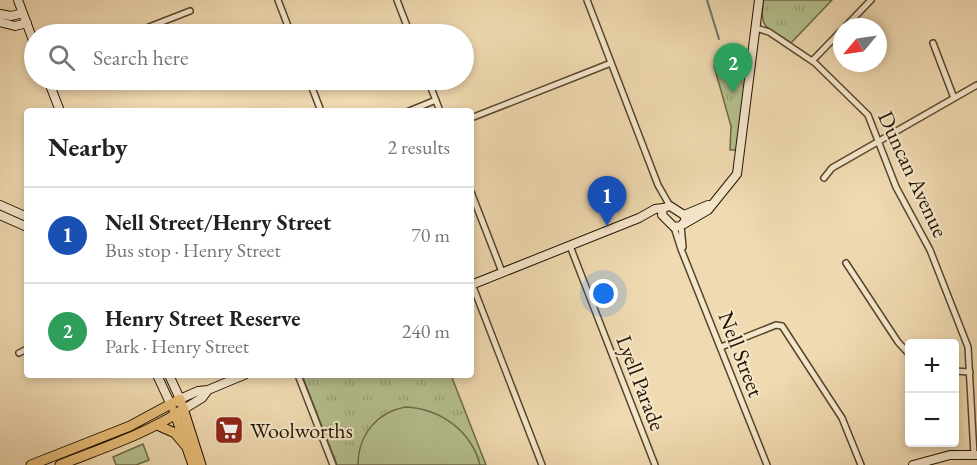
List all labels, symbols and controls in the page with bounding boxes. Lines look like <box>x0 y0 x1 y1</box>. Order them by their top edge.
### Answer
north arrow <box>833 18 887 72</box>
search box <box>24 24 474 90</box>
icon: search <box>45 41 78 74</box>
text: Search here <box>93 43 188 72</box>
pin: 2 <box>714 44 752 93</box>
street label: Duncan Avenue <box>871 106 955 242</box>
text: Nearby <box>48 130 128 164</box>
text: 2 results <box>387 134 450 160</box>
pin: 1 <box>588 176 626 226</box>
text: Nell Street/Henry Street <box>105 208 331 237</box>
text: 1 <box>62 222 73 248</box>
text: 70 m <box>411 222 450 248</box>
text: Bus stop · Henry Street <box>105 237 281 263</box>
your location <box>589 279 618 308</box>
text: Henry Street Reserve <box>105 304 300 333</box>
street label: Nell Street <box>711 307 771 401</box>
text: 2 <box>62 318 73 344</box>
text: 240 m <box>402 318 450 344</box>
street label: Lyell Parade <box>610 331 673 435</box>
text: Park · Henry Street <box>105 333 249 359</box>
map controls <box>905 339 959 447</box>
button: + <box>905 339 959 393</box>
button: − <box>905 393 959 447</box>
supermarket icon: Woolworths <box>213 414 245 446</box>
place label: Woolworths <box>250 416 353 445</box>

